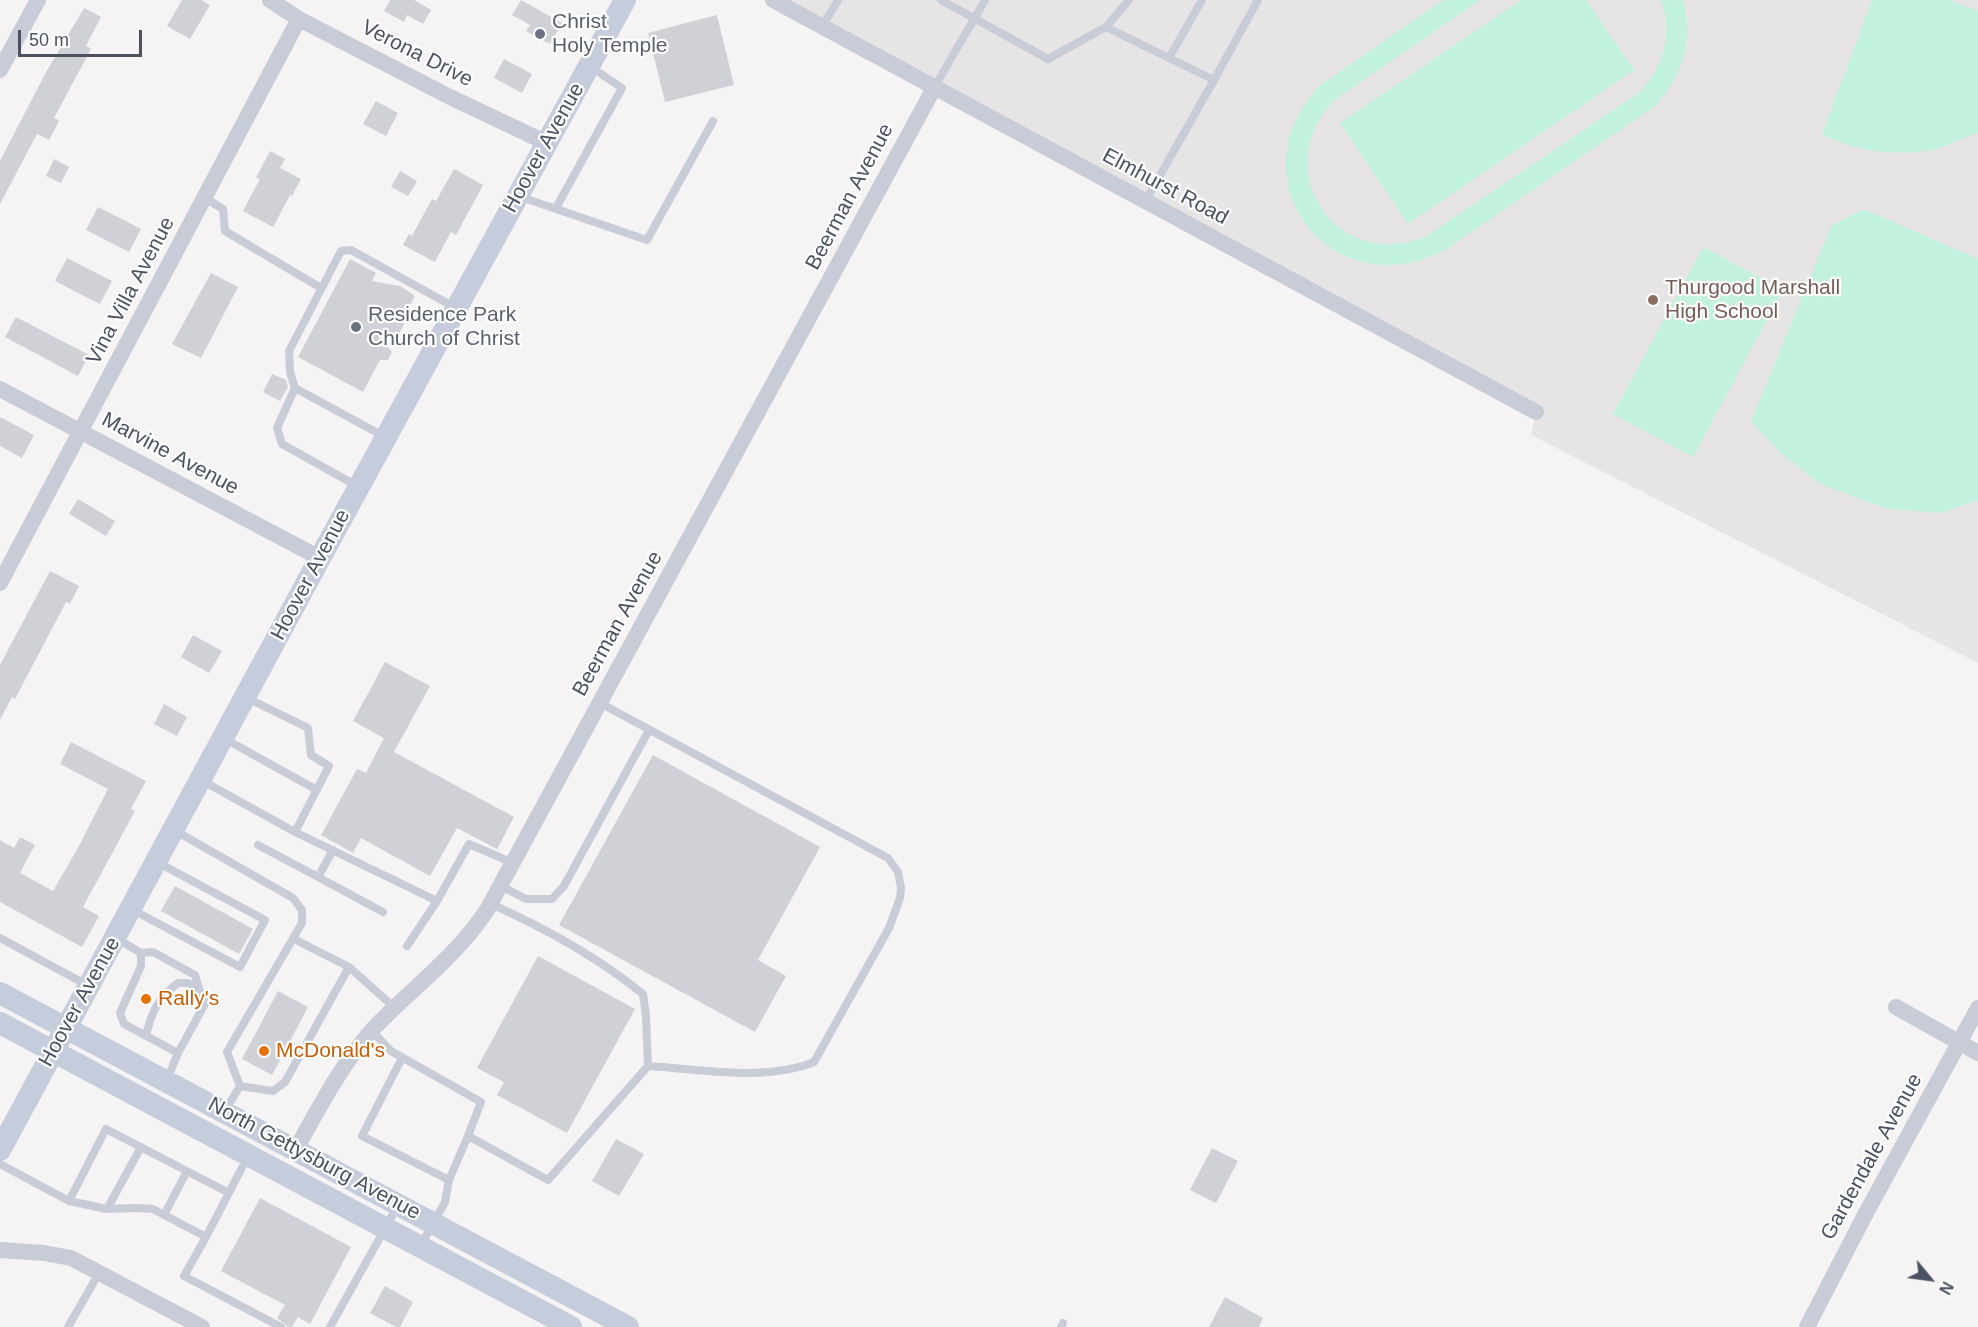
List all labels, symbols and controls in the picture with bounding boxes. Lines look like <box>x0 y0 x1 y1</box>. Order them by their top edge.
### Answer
place label: Christ Holy Temple <box>552 9 668 59</box>
street label: Verona Drive <box>357 15 477 93</box>
scale bar <box>21 18 146 56</box>
marker: Christ Holy Temple <box>533 27 547 41</box>
text: 50 m <box>29 30 69 50</box>
street label: Hoover Avenue <box>498 79 590 217</box>
street label: Beerman Avenue <box>801 120 899 274</box>
street label: Elmhurst Road <box>1098 143 1232 231</box>
street label: Vina Villa Avenue <box>82 213 180 369</box>
place label: Thurgood Marshall High School <box>1665 275 1840 325</box>
marker: Thurgood Marshall High School <box>1646 293 1660 307</box>
place label: Residence Park Church of Christ <box>368 302 520 352</box>
marker: Residence Park Church of Christ <box>349 320 363 334</box>
street label: Marvine Avenue <box>97 407 243 501</box>
street label: Hoover Avenue <box>266 505 356 645</box>
street label: Beerman Avenue <box>568 547 668 701</box>
street label: Hoover Avenue <box>34 933 126 1071</box>
place label: Rally's <box>158 986 219 1012</box>
marker: Rally's <box>139 992 153 1006</box>
place label: McDonald's <box>276 1038 385 1064</box>
marker: McDonald's <box>257 1044 271 1058</box>
street label: Gardendale Avenue <box>1816 1069 1928 1245</box>
street label: North Gettysburg Avenue <box>204 1092 424 1226</box>
north arrow <box>1900 1249 1960 1309</box>
text: N <box>1936 1279 1956 1297</box>

